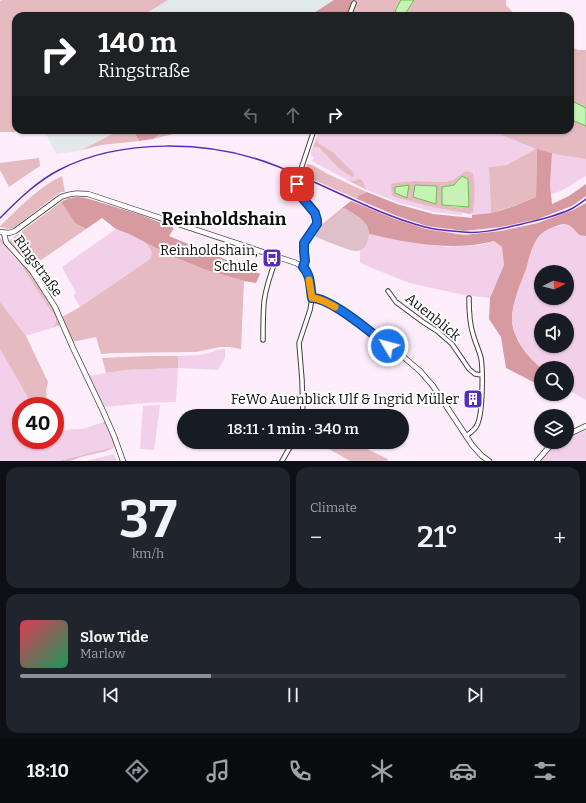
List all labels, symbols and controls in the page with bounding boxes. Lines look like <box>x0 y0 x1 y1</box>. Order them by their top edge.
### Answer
text: 140 m <box>98 26 177 59</box>
icon: right <box>32 28 84 80</box>
text: Ringstraße <box>98 60 190 82</box>
icon: left <box>240 104 262 126</box>
icon: ahead <box>282 104 304 126</box>
icon: right <box>324 104 346 126</box>
pin <box>280 167 314 201</box>
icon: arrive <box>286 173 308 195</box>
district label: Reinholdshain <box>162 208 287 230</box>
street label: Ringstraße <box>10 232 66 300</box>
place label: Reinholdshain, Schule <box>160 242 258 275</box>
bus stop icon: Reinholdshain, Schule <box>261 247 283 269</box>
north arrow <box>534 265 574 305</box>
map controls <box>534 265 574 449</box>
street label: Auenblick <box>402 290 464 344</box>
button: sound <box>534 313 574 353</box>
position arrow <box>367 325 409 367</box>
button: search <box>534 361 574 401</box>
building icon: FeWo Auenblick Ulf & Ingrid Müller <box>462 388 484 410</box>
place label: FeWo Auenblick Ulf & Ingrid Müller <box>231 391 459 408</box>
speed limit sign: 40 <box>12 397 64 449</box>
button: layers <box>534 409 574 449</box>
text: 18:11 · 1 min · 340 m <box>227 420 359 438</box>
text: 37 <box>119 488 177 551</box>
text: Climate <box>310 500 357 515</box>
text: 21° <box>417 519 458 555</box>
text: − <box>310 524 322 551</box>
text: + <box>553 524 566 551</box>
text: km/h <box>132 546 164 561</box>
text: Slow Tide <box>80 628 148 646</box>
text: Marlow <box>80 646 125 661</box>
icon: previous <box>100 684 122 706</box>
icon: pause <box>282 684 304 706</box>
icon: next <box>464 684 486 706</box>
icon: directions <box>123 757 151 785</box>
icon: music <box>204 757 232 785</box>
icon: phone <box>286 757 314 785</box>
icon: climate <box>368 757 396 785</box>
icon: car <box>449 757 477 785</box>
icon: filters <box>531 757 559 785</box>
text: 18:10 <box>27 760 69 782</box>

